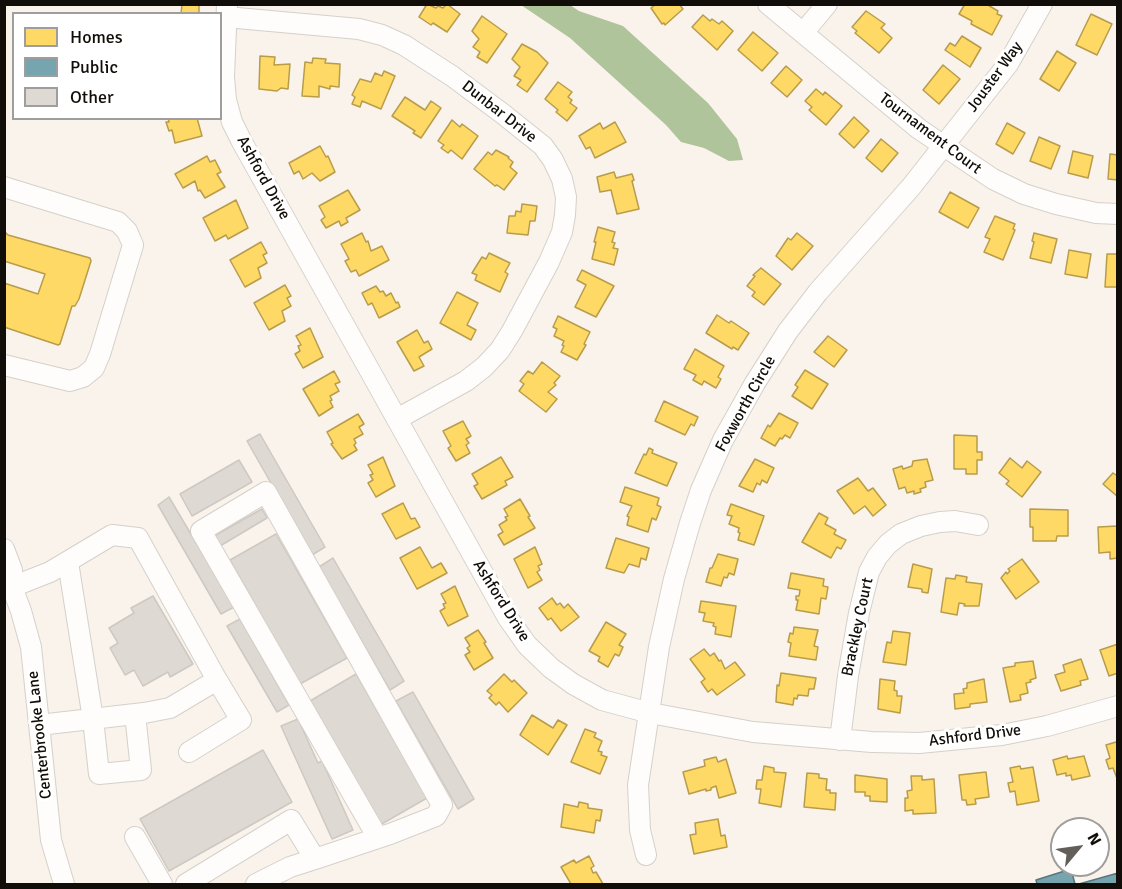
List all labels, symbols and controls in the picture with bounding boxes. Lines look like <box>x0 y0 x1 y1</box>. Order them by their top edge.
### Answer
legend <box>12 12 222 120</box>
text: Homes <box>70 26 123 48</box>
street label: Jouster Way <box>963 38 1027 116</box>
text: Public <box>70 56 118 78</box>
street label: Dunbar Drive <box>458 77 540 147</box>
text: Other <box>70 86 114 108</box>
street label: Tournament Court <box>875 89 985 179</box>
street label: Ashford Drive <box>232 133 294 223</box>
street label: Foxworth Circle <box>712 353 780 455</box>
street label: Ashford Drive <box>468 557 534 645</box>
street label: Brackley Court <box>838 576 878 678</box>
street label: Centerbrooke Lane <box>24 670 56 800</box>
street label: Ashford Drive <box>928 721 1022 751</box>
north arrow <box>1050 817 1110 877</box>
text: N <box>1083 830 1105 849</box>

